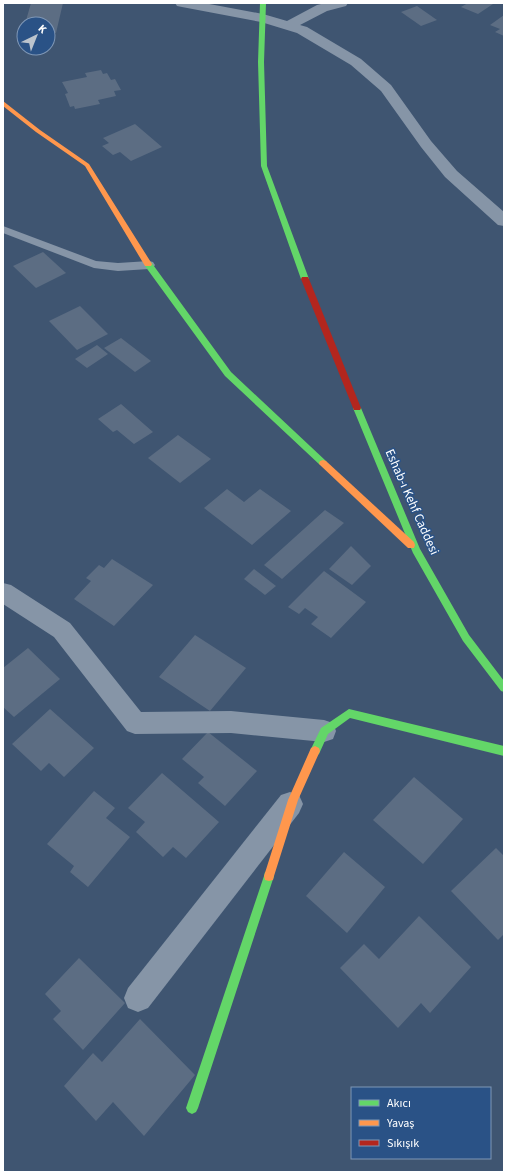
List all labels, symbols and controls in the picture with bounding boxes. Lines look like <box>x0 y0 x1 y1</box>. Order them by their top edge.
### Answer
north arrow <box>16 16 56 56</box>
text: K <box>35 21 50 37</box>
street label: Eshab-ı Kehf Caddesi <box>381 446 443 558</box>
legend <box>351 1087 491 1159</box>
text: Akıcı <box>387 1095 411 1112</box>
text: Yavaş <box>386 1115 414 1132</box>
text: Sıkışık <box>387 1135 419 1152</box>

